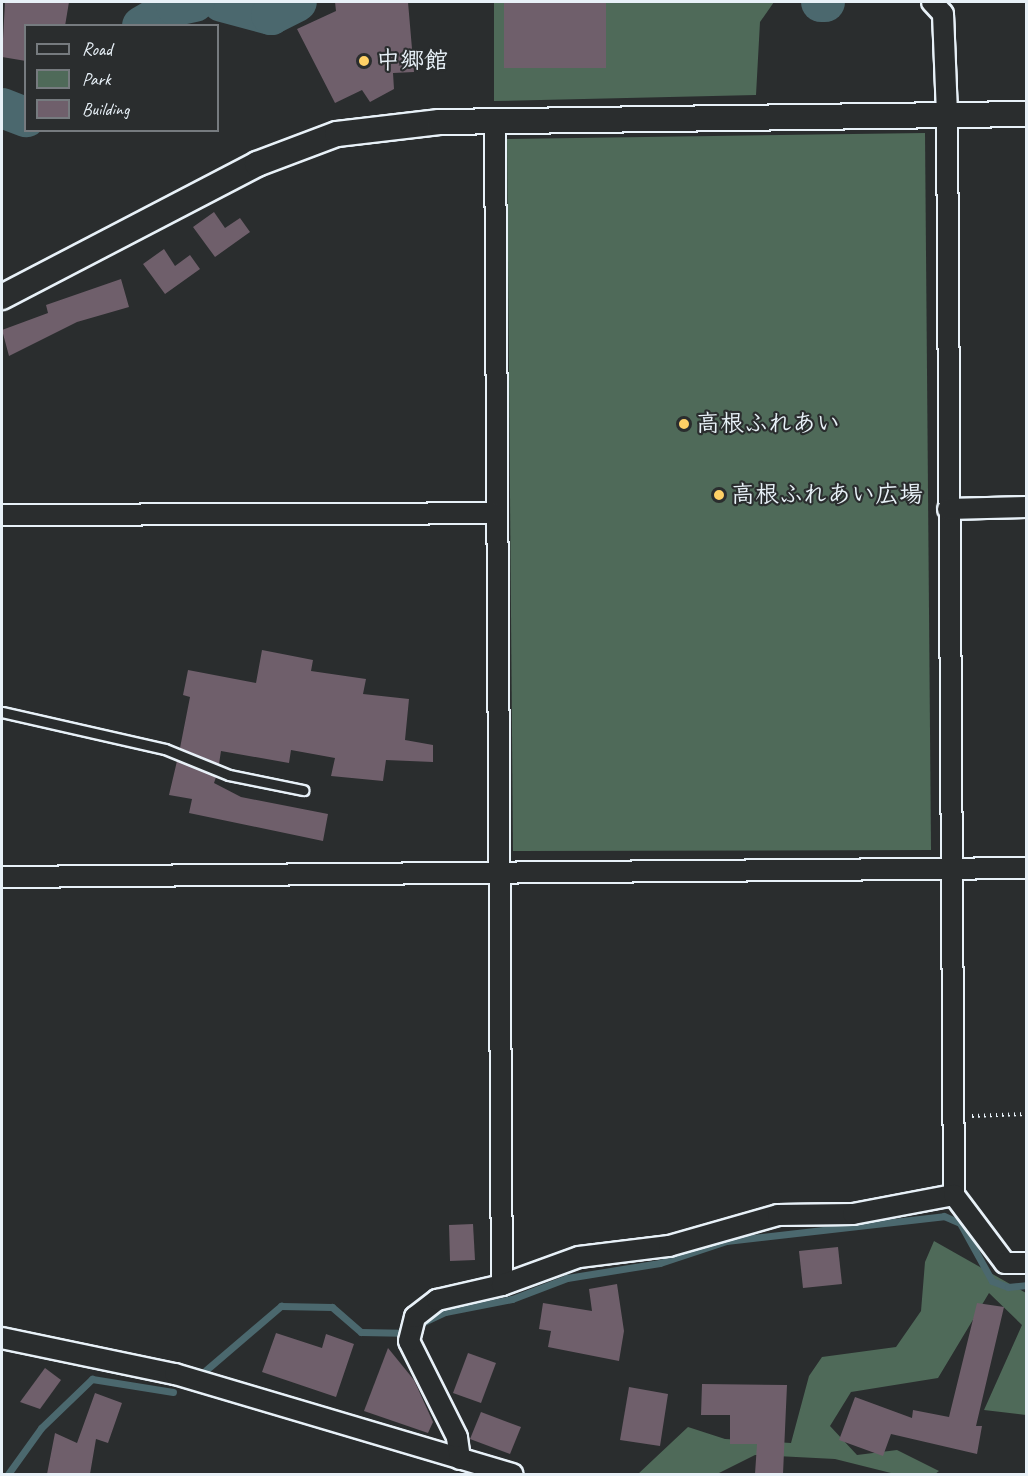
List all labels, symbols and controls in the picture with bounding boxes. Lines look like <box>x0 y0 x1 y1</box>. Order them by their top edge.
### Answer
legend <box>24 24 219 132</box>
text: Road <box>82 38 112 60</box>
place label: 中郷館 <box>376 47 448 75</box>
marker: 中郷館 <box>357 54 371 68</box>
text: Park <box>82 68 111 90</box>
text: Building <box>82 98 129 120</box>
place label: 高根ふれあい <box>696 410 840 438</box>
marker: 高根ふれあい <box>677 417 691 431</box>
place label: 高根ふれあい広場 <box>731 481 923 509</box>
marker: 高根ふれあい広場 <box>712 488 726 502</box>

